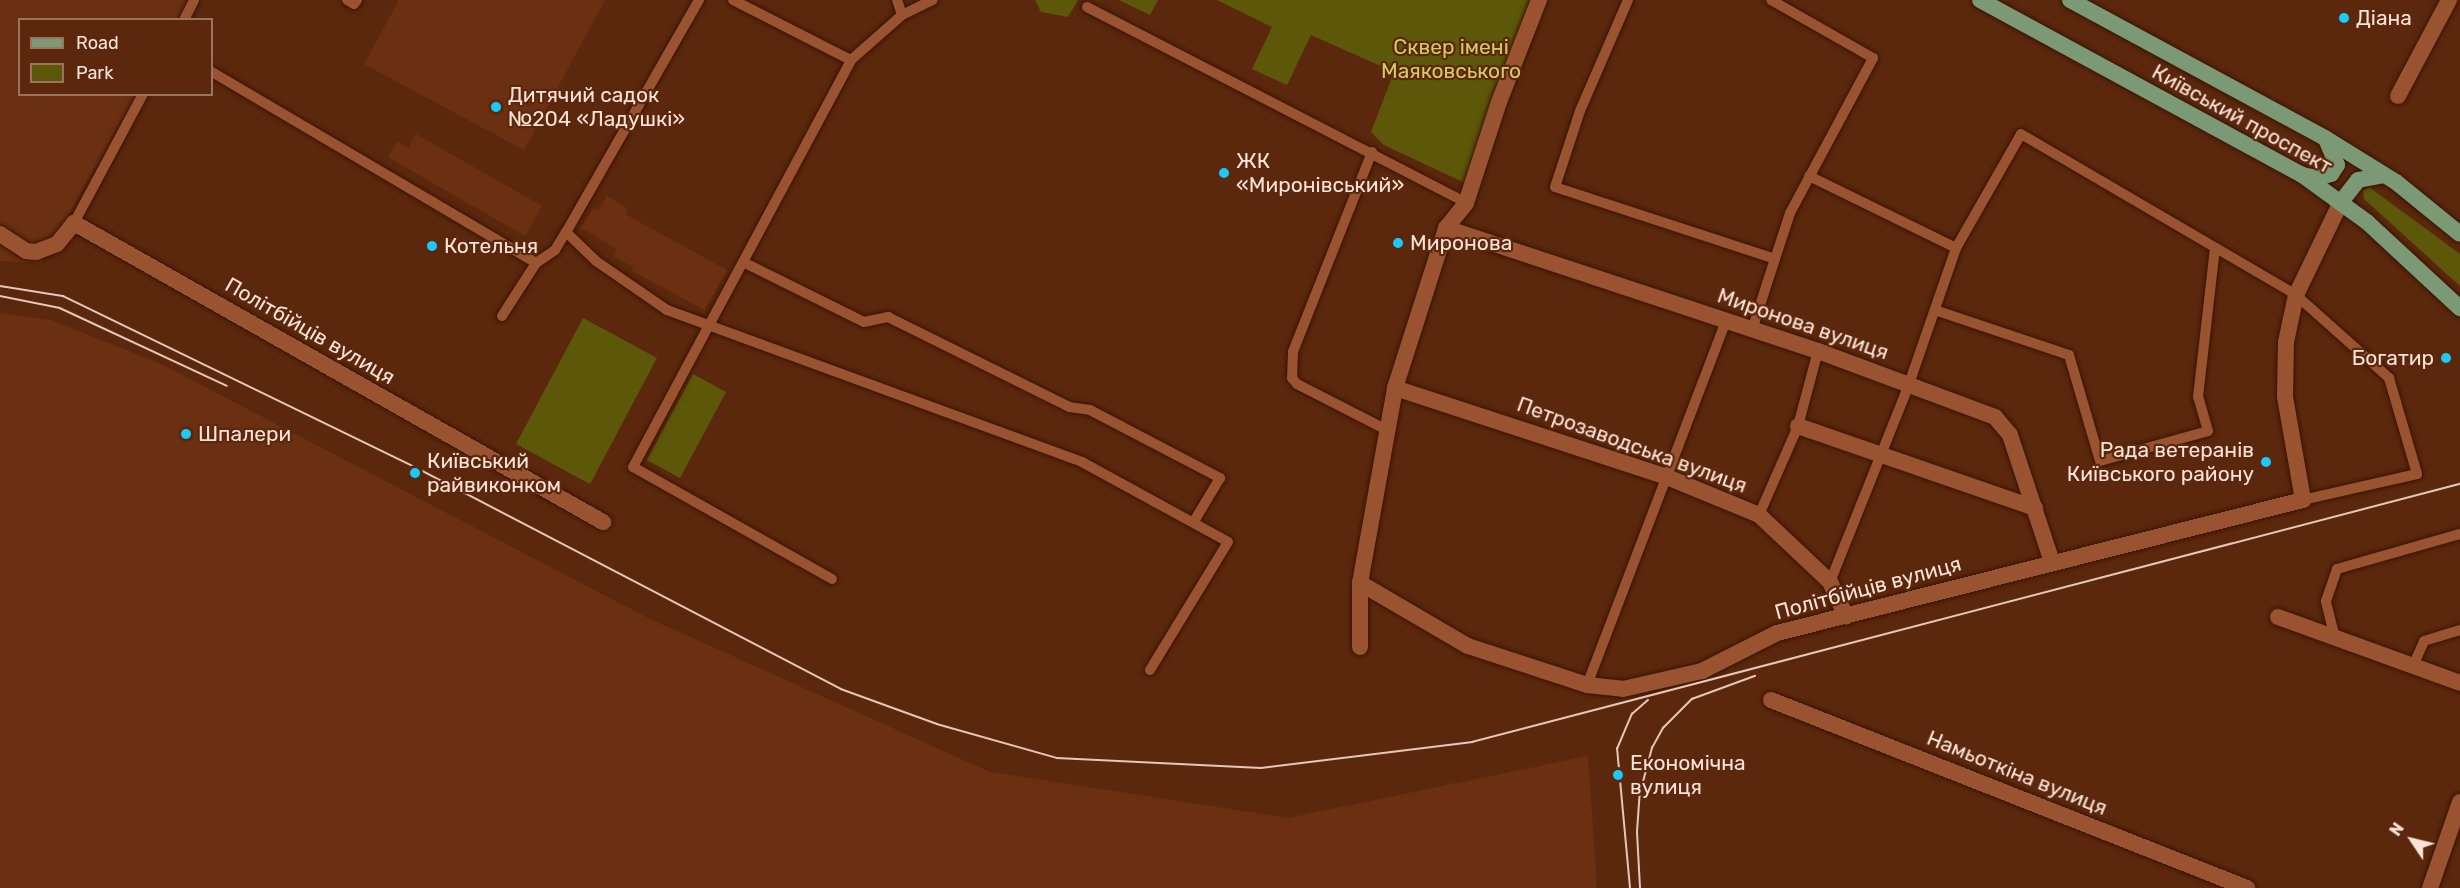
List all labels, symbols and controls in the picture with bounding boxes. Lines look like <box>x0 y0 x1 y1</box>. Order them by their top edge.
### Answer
place label: Діана <box>2356 5 2412 31</box>
marker: Діана <box>2337 11 2351 25</box>
legend <box>18 18 213 96</box>
text: Road <box>76 32 119 54</box>
park label: Сквер імені Маяковського <box>1381 34 1521 84</box>
street label: Київський проспект <box>2148 59 2336 179</box>
text: Park <box>76 62 113 84</box>
place label: Дитячий садок №204 «Ладушкі» <box>508 82 685 132</box>
marker: Дитячий садок №204 «Ладушкі» <box>489 100 503 114</box>
place label: ЖК «Миронівський» <box>1236 148 1404 198</box>
marker: ЖК «Миронівський» <box>1217 166 1231 180</box>
place label: Миронова <box>1410 230 1512 256</box>
place label: Котельня <box>444 233 538 259</box>
marker: Миронова <box>1391 236 1405 250</box>
marker: Котельня <box>425 239 439 253</box>
street label: Політбійців вулиця <box>221 272 399 390</box>
street label: Миронова вулиця <box>1714 283 1892 365</box>
place label: Богатир <box>2352 345 2434 371</box>
marker: Богатир <box>2439 351 2453 365</box>
street label: Петрозаводська вулиця <box>1514 392 1750 498</box>
place label: Шпалери <box>198 421 291 447</box>
marker: Шпалери <box>179 427 193 441</box>
place label: Рада ветеранів Київського району <box>2067 437 2254 487</box>
place label: Київський райвиконком <box>427 448 561 498</box>
marker: Рада ветеранів Київського району <box>2259 455 2273 469</box>
marker: Київський райвиконком <box>408 466 422 480</box>
street label: Політбійців вулиця <box>1772 551 1964 625</box>
street label: Намьоткіна вулиця <box>1923 725 2111 821</box>
place label: Економічна вулиця <box>1630 750 1746 800</box>
marker: Економічна вулиця <box>1611 768 1625 782</box>
north arrow <box>2382 810 2442 870</box>
text: N <box>2386 819 2408 840</box>

